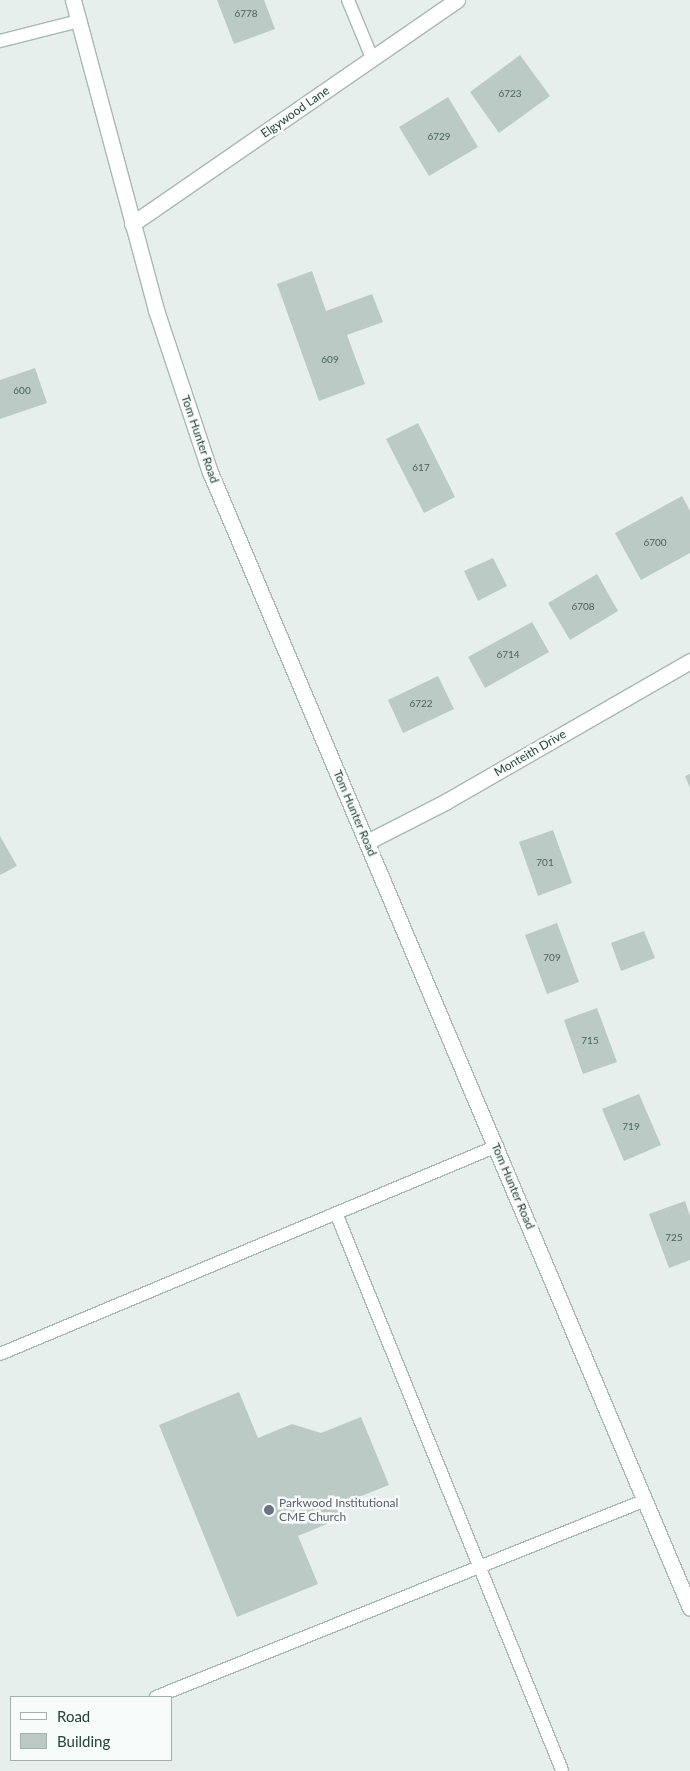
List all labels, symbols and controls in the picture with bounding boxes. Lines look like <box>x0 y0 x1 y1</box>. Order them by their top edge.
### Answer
house number: 6778 <box>234 8 258 20</box>
street label: Elgywood Lane <box>258 83 332 141</box>
house number: 6723 <box>498 88 522 100</box>
house number: 6729 <box>427 131 451 143</box>
house number: 609 <box>321 354 339 366</box>
house number: 600 <box>13 385 31 397</box>
street label: Tom Hunter Road <box>178 393 222 485</box>
house number: 617 <box>412 462 430 474</box>
house number: 6700 <box>643 537 667 549</box>
house number: 6708 <box>571 601 595 613</box>
house number: 6714 <box>496 649 520 661</box>
house number: 6722 <box>409 698 433 710</box>
street label: Monteith Drive <box>492 727 568 779</box>
street label: Tom Hunter Road <box>330 768 380 858</box>
house number: 701 <box>536 857 554 869</box>
house number: 709 <box>543 952 561 964</box>
house number: 715 <box>581 1035 599 1047</box>
house number: 719 <box>622 1121 640 1133</box>
street label: Tom Hunter Road <box>488 1141 538 1231</box>
house number: 725 <box>665 1232 683 1244</box>
place label: Parkwood Institutional CME Church <box>279 1496 398 1524</box>
marker: Parkwood Institutional CME Church <box>263 1504 275 1516</box>
legend <box>10 1696 172 1761</box>
text: Road <box>57 1707 90 1725</box>
text: Building <box>57 1732 110 1750</box>

